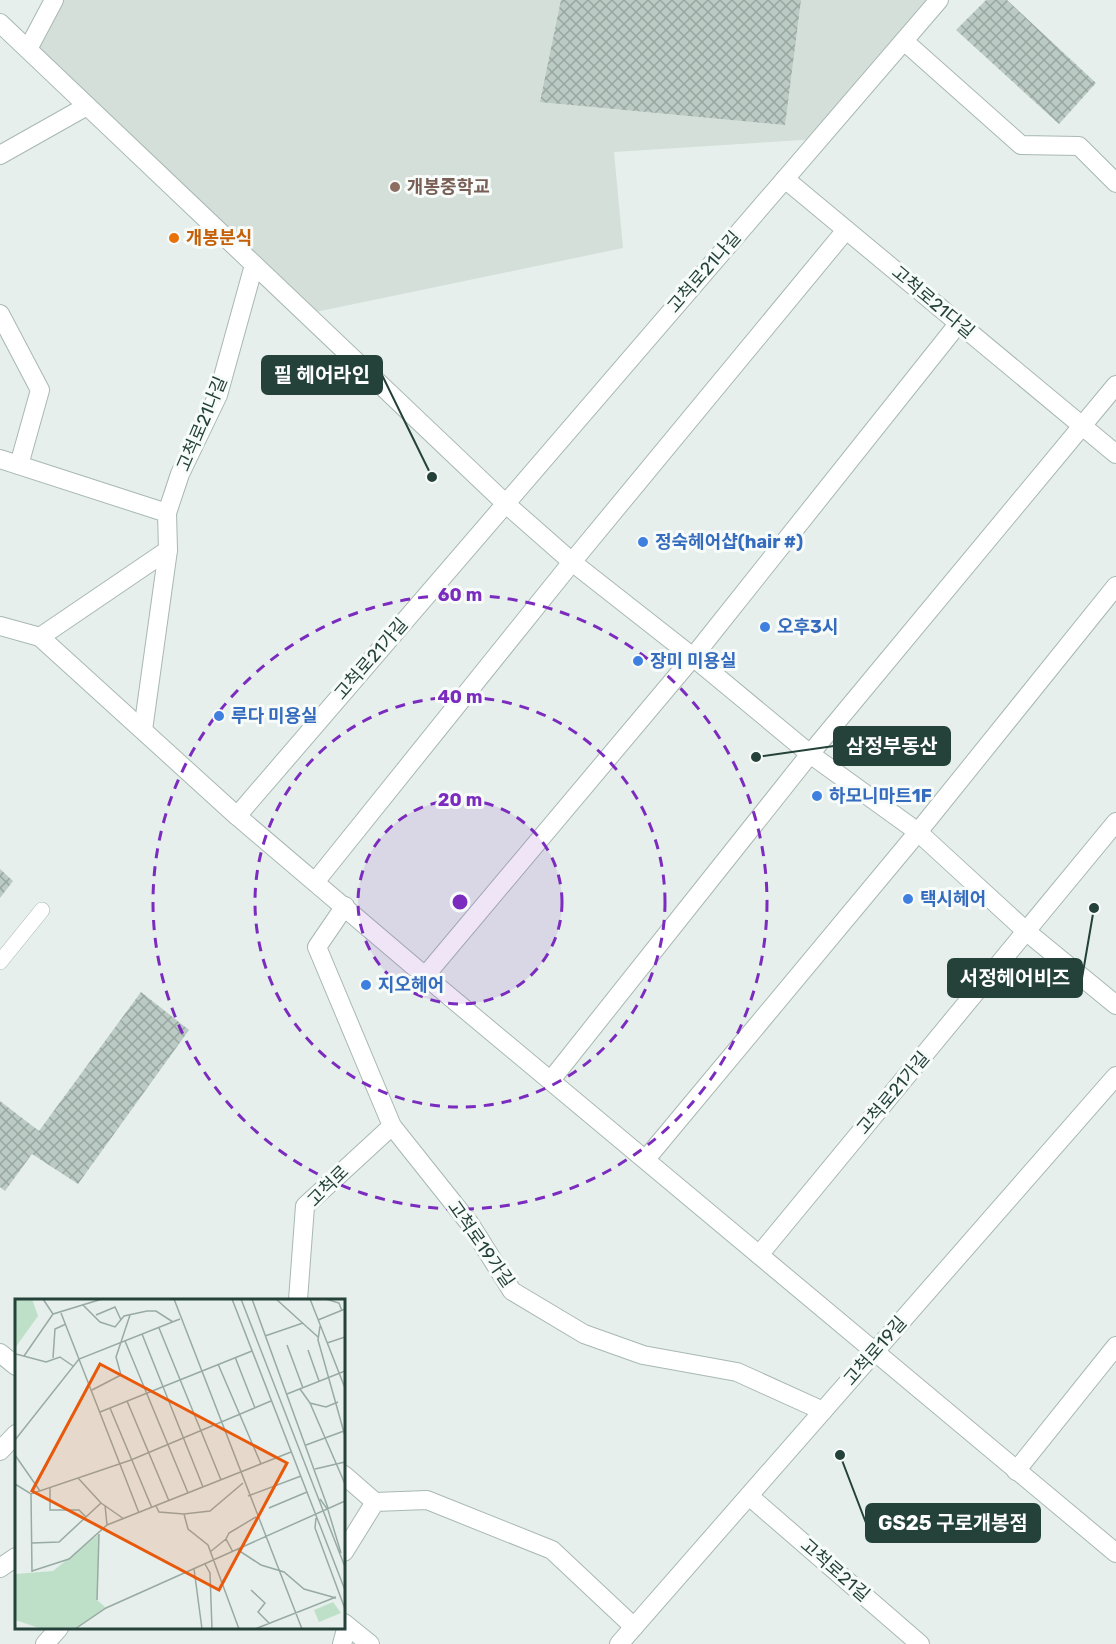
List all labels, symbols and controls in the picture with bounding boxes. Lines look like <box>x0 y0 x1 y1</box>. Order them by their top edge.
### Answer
place label: 개봉중학교 <box>407 176 490 198</box>
marker: 개봉중학교 <box>388 180 402 194</box>
place label: 개봉분식 <box>186 227 252 249</box>
street label: 고척로21나길 <box>663 227 745 317</box>
marker: 개봉분식 <box>167 231 181 245</box>
street label: 고척로21다길 <box>887 261 979 343</box>
callout: 필 헤어라인 <box>262 356 382 394</box>
text: 필 헤어라인 <box>274 363 370 387</box>
street label: 고척로21나길 <box>172 373 232 475</box>
place label: 정숙헤어샵(hair #) <box>655 531 803 553</box>
marker: 정숙헤어샵(hair #) <box>636 535 650 549</box>
text: 60 m <box>438 584 482 606</box>
street label: 고척로21가길 <box>330 614 412 704</box>
place label: 오후3시 <box>777 616 839 638</box>
marker: 오후3시 <box>758 620 772 634</box>
place label: 장미 미용실 <box>650 650 737 672</box>
marker: 장미 미용실 <box>631 654 645 668</box>
text: 40 m <box>438 686 482 708</box>
place label: 루다 미용실 <box>231 705 318 727</box>
marker: 루다 미용실 <box>212 709 226 723</box>
callout: 삼정부동산 <box>834 727 950 765</box>
text: 삼정부동산 <box>846 734 938 758</box>
place label: 하모니마트1F <box>829 785 932 807</box>
text: 20 m <box>438 789 482 811</box>
marker: 하모니마트1F <box>810 789 824 803</box>
place label: 택시헤어 <box>920 888 986 910</box>
centre of rings <box>450 892 470 912</box>
marker: 택시헤어 <box>901 892 915 906</box>
callout: 서정헤어비즈 <box>948 959 1082 997</box>
text: 서정헤어비즈 <box>960 966 1070 990</box>
place label: 지오헤어 <box>378 974 444 996</box>
marker: 지오헤어 <box>359 978 373 992</box>
street label: 고척로21가길 <box>852 1047 934 1139</box>
street label: 고척로 <box>303 1161 353 1211</box>
street label: 고척로19가길 <box>443 1196 519 1292</box>
inset map <box>15 1299 345 1629</box>
street label: 고척로19길 <box>839 1312 911 1390</box>
callout: GS25 구로개봉점 <box>866 1504 1040 1542</box>
text: GS25 구로개봉점 <box>878 1511 1028 1535</box>
street label: 고척로21길 <box>796 1534 874 1606</box>

